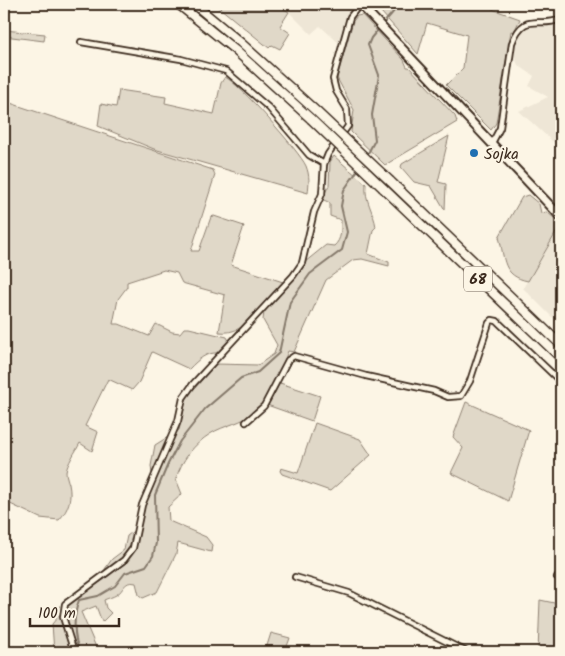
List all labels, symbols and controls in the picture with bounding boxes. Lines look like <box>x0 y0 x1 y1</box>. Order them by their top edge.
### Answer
place label: Sojka <box>484 142 519 167</box>
marker: Sojka <box>468 147 480 159</box>
road number: 68 <box>464 266 492 292</box>
scale bar <box>30 596 119 628</box>
text: 100 m <box>38 602 76 626</box>

